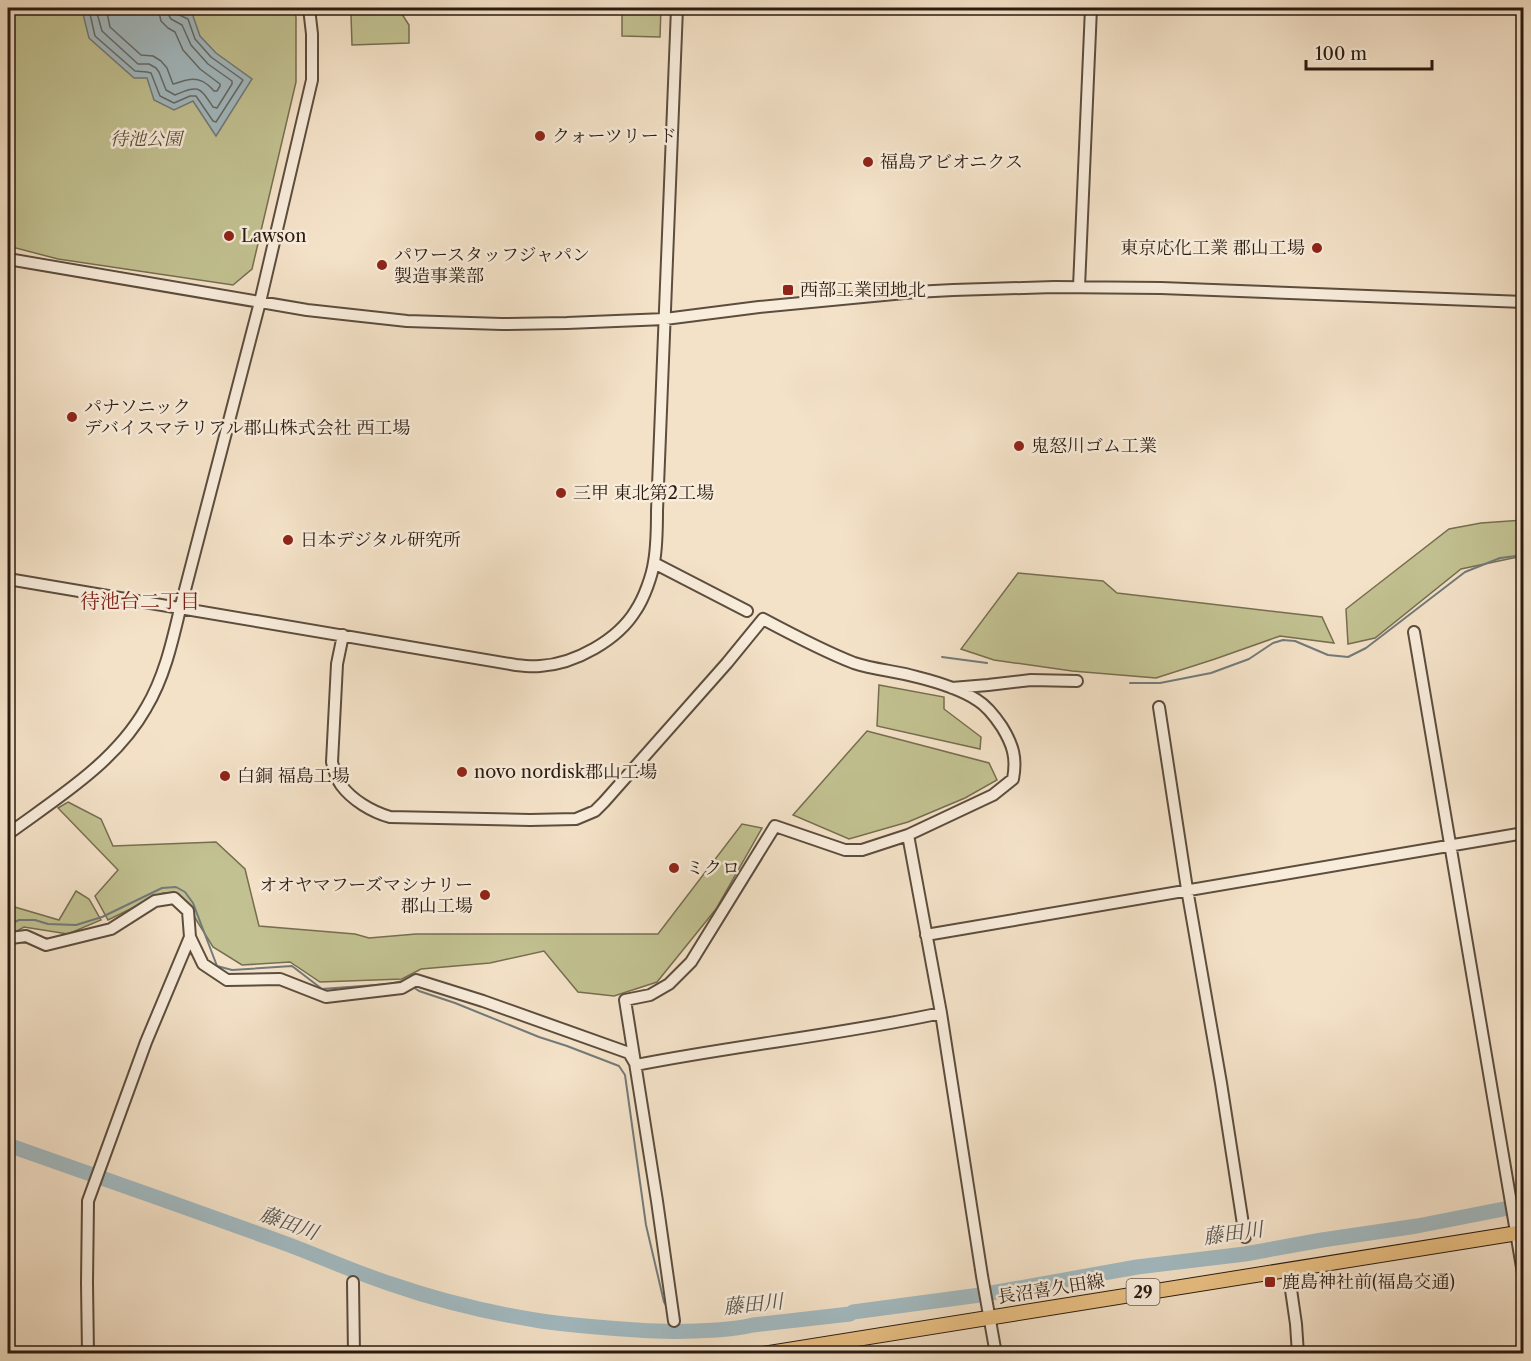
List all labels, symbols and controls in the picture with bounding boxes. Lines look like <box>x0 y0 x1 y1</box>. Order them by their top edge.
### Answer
scale bar <box>1306 33 1432 71</box>
text: 100 m <box>1315 43 1367 65</box>
place label: クォーツリード <box>552 125 677 147</box>
park label: 待池公園 <box>110 128 185 150</box>
marker: クォーツリード <box>533 129 547 143</box>
place label: 福島アビオニクス <box>880 151 1023 173</box>
marker: 福島アビオニクス <box>861 155 875 169</box>
place label: Lawson <box>241 225 307 247</box>
marker: Lawson <box>222 229 236 243</box>
place label: 東京応化工業 郡山工場 <box>1120 237 1305 259</box>
marker: 東京応化工業 郡山工場 <box>1310 241 1324 255</box>
place label: パワースタッフジャパン 製造事業部 <box>394 244 590 287</box>
marker: パワースタッフジャパン 製造事業部 <box>375 258 389 272</box>
place label: 西部工業団地北 <box>800 279 926 301</box>
marker: 西部工業団地北 <box>781 283 795 297</box>
place label: パナソニック デバイスマテリアル郡山株式会社 西工場 <box>84 396 410 439</box>
marker: パナソニック デバイスマテリアル郡山株式会社 西工場 <box>65 410 79 424</box>
place label: 鬼怒川ゴム工業 <box>1031 435 1157 457</box>
marker: 鬼怒川ゴム工業 <box>1012 439 1026 453</box>
place label: 三甲 東北第2工場 <box>573 482 714 504</box>
marker: 三甲 東北第2工場 <box>554 486 568 500</box>
place label: 日本デジタル研究所 <box>300 529 461 551</box>
marker: 日本デジタル研究所 <box>281 533 295 547</box>
district label: 待池台二丁目 <box>80 589 200 613</box>
place label: novo nordisk郡山工場 <box>474 761 657 783</box>
place label: 白銅 福島工場 <box>237 765 350 787</box>
marker: novo nordisk郡山工場 <box>455 765 469 779</box>
marker: 白銅 福島工場 <box>218 769 232 783</box>
place label: ミクロ <box>686 857 740 879</box>
marker: ミクロ <box>667 861 681 875</box>
place label: オオヤマフーズマシナリー 郡山工場 <box>259 874 473 917</box>
marker: オオヤマフーズマシナリー 郡山工場 <box>478 888 492 902</box>
water label: 藤田川 <box>257 1201 323 1245</box>
water label: 藤田川 <box>1202 1217 1266 1249</box>
street label: 長沼喜久田線 <box>996 1270 1106 1308</box>
place label: 鹿島神社前(福島交通) <box>1282 1271 1455 1293</box>
marker: 鹿島神社前(福島交通) <box>1263 1275 1277 1289</box>
road number: 29 <box>1126 1279 1160 1305</box>
water label: 藤田川 <box>722 1289 786 1319</box>

